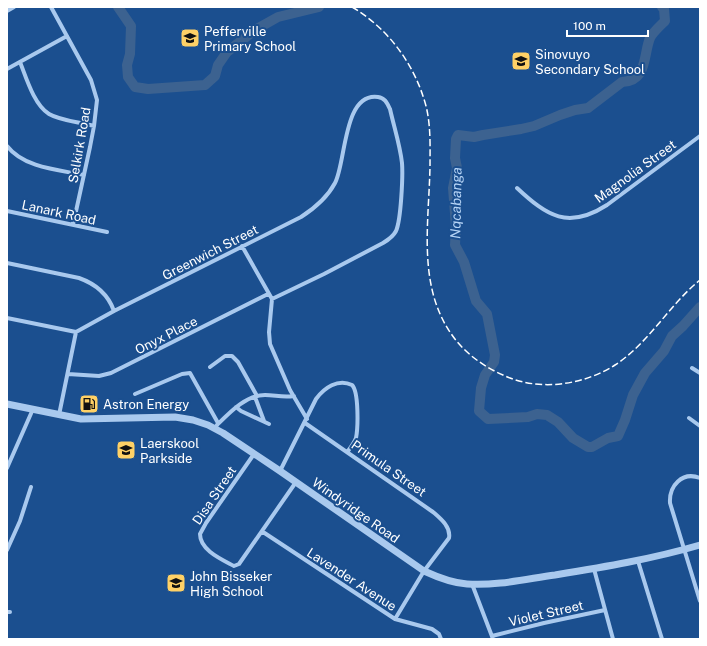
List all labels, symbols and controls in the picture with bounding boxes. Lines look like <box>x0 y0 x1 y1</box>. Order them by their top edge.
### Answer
scale bar <box>567 12 648 38</box>
text: 100 m <box>573 19 606 33</box>
place label: Pefferville Primary School <box>204 24 296 54</box>
school or university icon: Pefferville Primary School <box>179 27 201 49</box>
place label: Sinovuyo Secondary School <box>535 47 645 77</box>
school or university icon: Sinovuyo Secondary School <box>510 50 532 72</box>
street label: Selkirk Road <box>65 106 94 184</box>
street label: Magnolia Street <box>592 137 679 206</box>
water label: Nqcabanga <box>447 167 465 239</box>
street label: Lanark Road <box>20 197 97 228</box>
street label: Greenwich Street <box>160 222 261 283</box>
street label: Onyx Place <box>133 313 200 358</box>
fuel station icon: Astron Energy <box>78 393 100 415</box>
place label: Astron Energy <box>103 397 189 412</box>
place label: Laerskool Parkside <box>140 436 199 466</box>
street label: Primula Street <box>348 437 429 500</box>
school or university icon: Laerskool Parkside <box>115 439 137 461</box>
street label: Disa Street <box>189 463 239 527</box>
street label: Windyridge Road <box>309 475 402 546</box>
street label: Lavender Avenue <box>304 545 399 614</box>
place label: John Bisseker High School <box>190 569 272 599</box>
school or university icon: John Bisseker High School <box>165 572 187 594</box>
street label: Violet Street <box>507 598 585 629</box>

